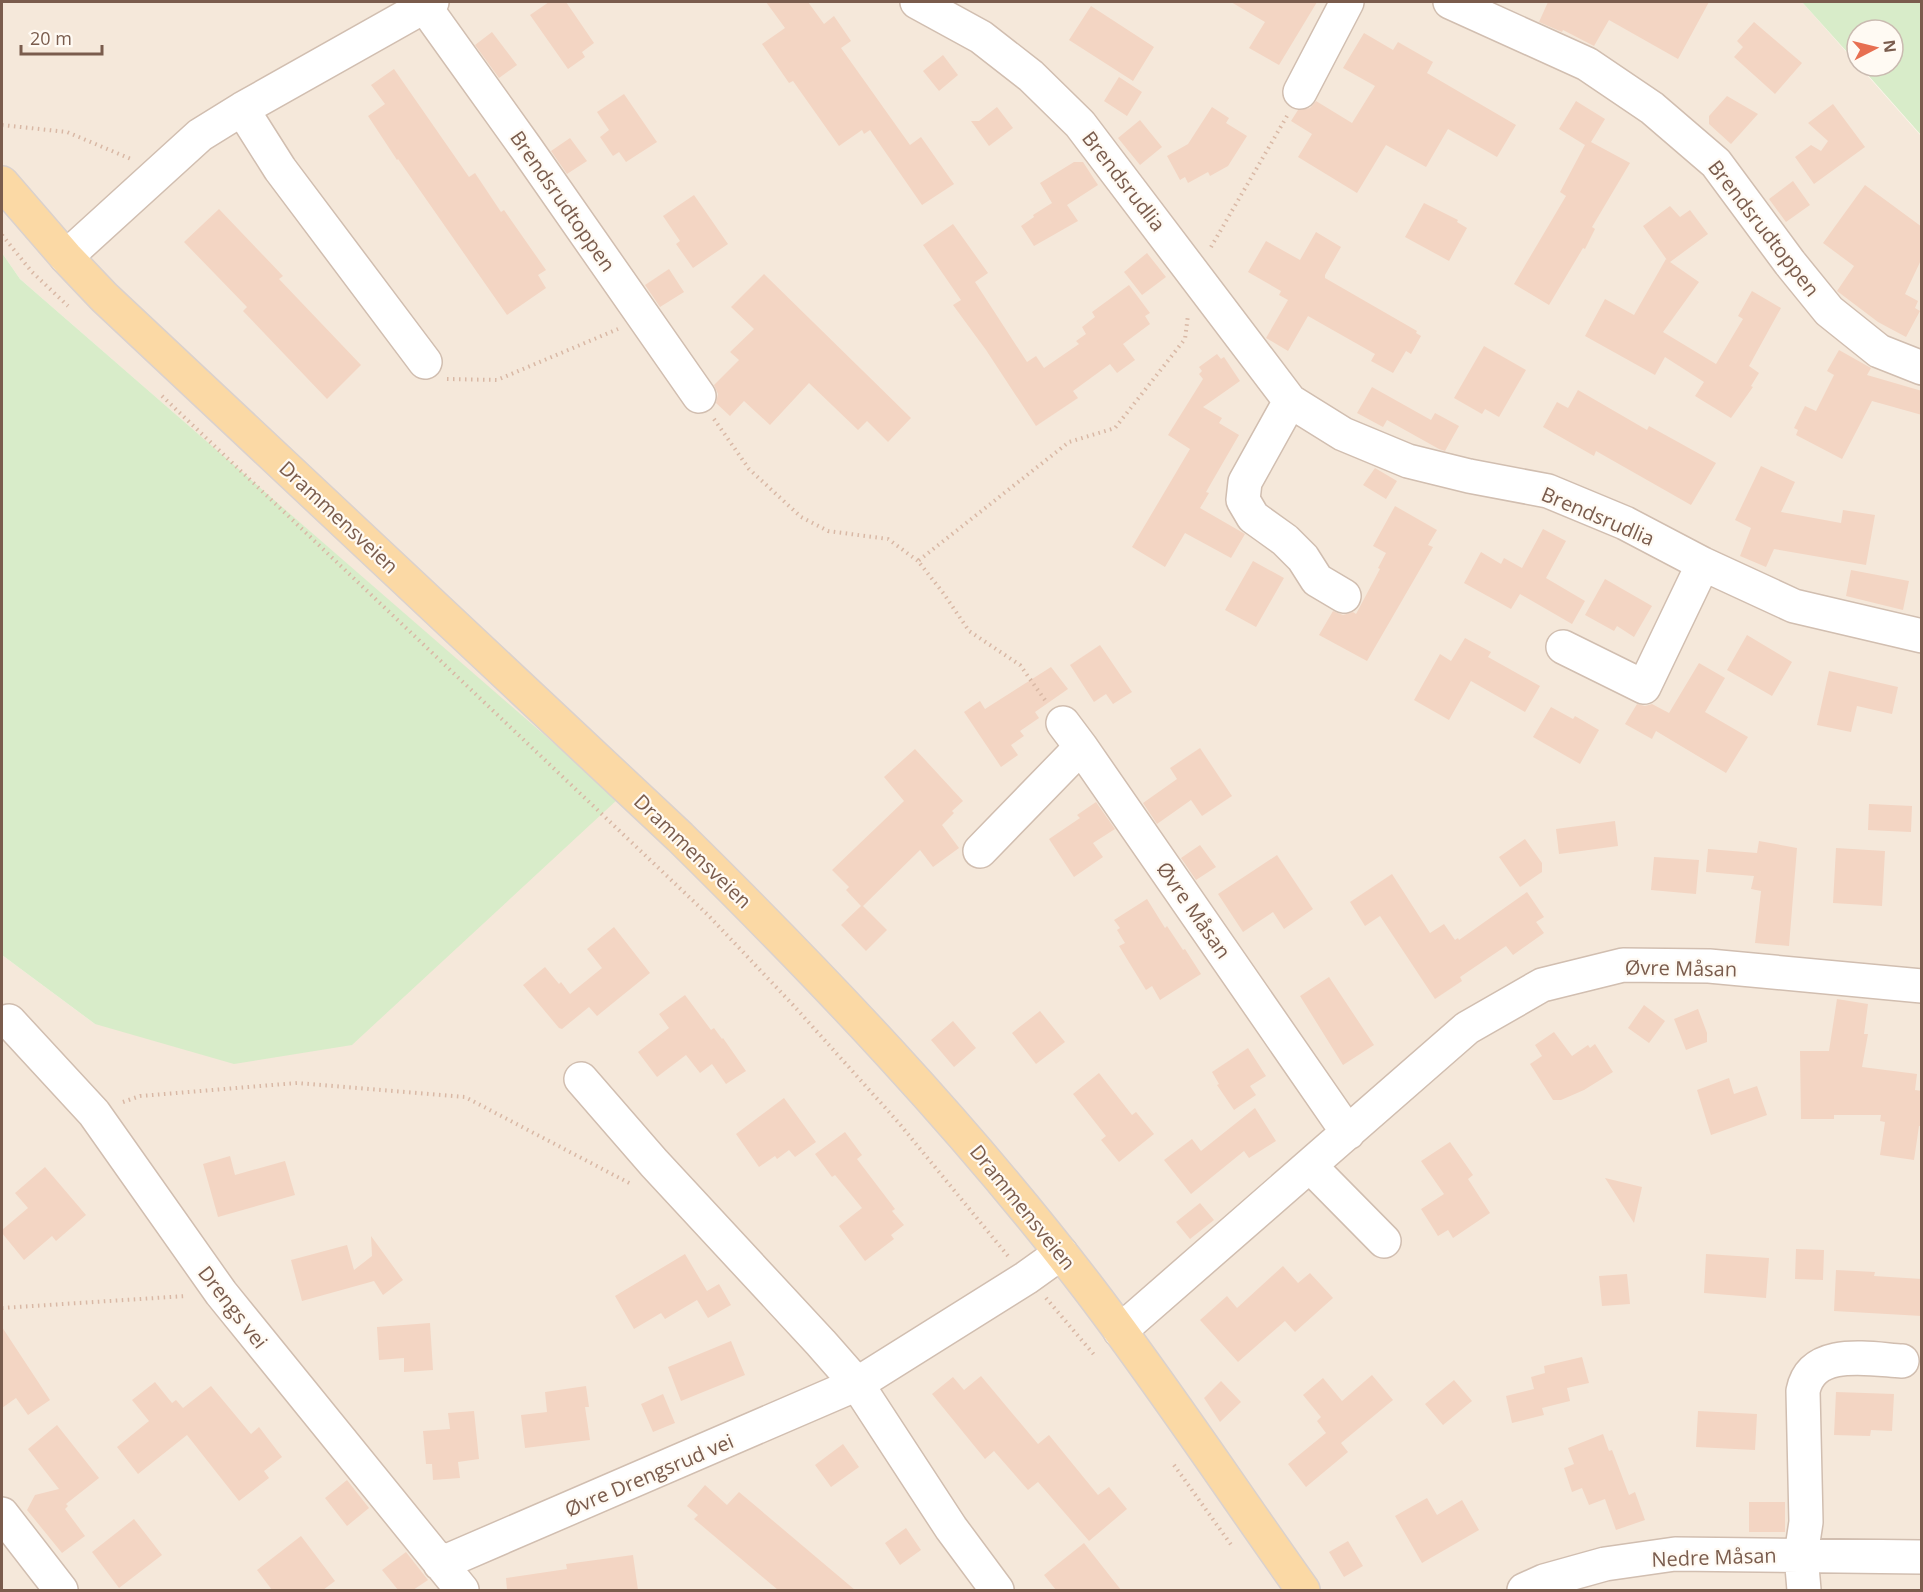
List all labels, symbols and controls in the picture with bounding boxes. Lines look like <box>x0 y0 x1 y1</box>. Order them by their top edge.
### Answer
scale bar <box>21 18 102 56</box>
north arrow <box>1845 18 1905 78</box>
text: 20 m <box>30 26 72 50</box>
text: N <box>1878 38 1902 54</box>
street label: Brendsrudtoppen <box>504 125 622 277</box>
street label: Brendsrudlia <box>1076 125 1172 237</box>
street label: Brendsrudtoppen <box>1702 154 1826 302</box>
street label: Drammensveien <box>274 455 404 579</box>
street label: Brendsrudlia <box>1537 480 1659 552</box>
street label: Drammensveien <box>628 788 758 914</box>
street label: Øvre Måsan <box>1151 856 1237 964</box>
street label: Øvre Måsan <box>1625 954 1737 982</box>
street label: Drammensveien <box>964 1139 1082 1275</box>
street label: Drengs vei <box>192 1260 274 1354</box>
street label: Øvre Drengsrud vei <box>560 1427 738 1523</box>
street label: Nedre Måsan <box>1651 1541 1777 1573</box>

